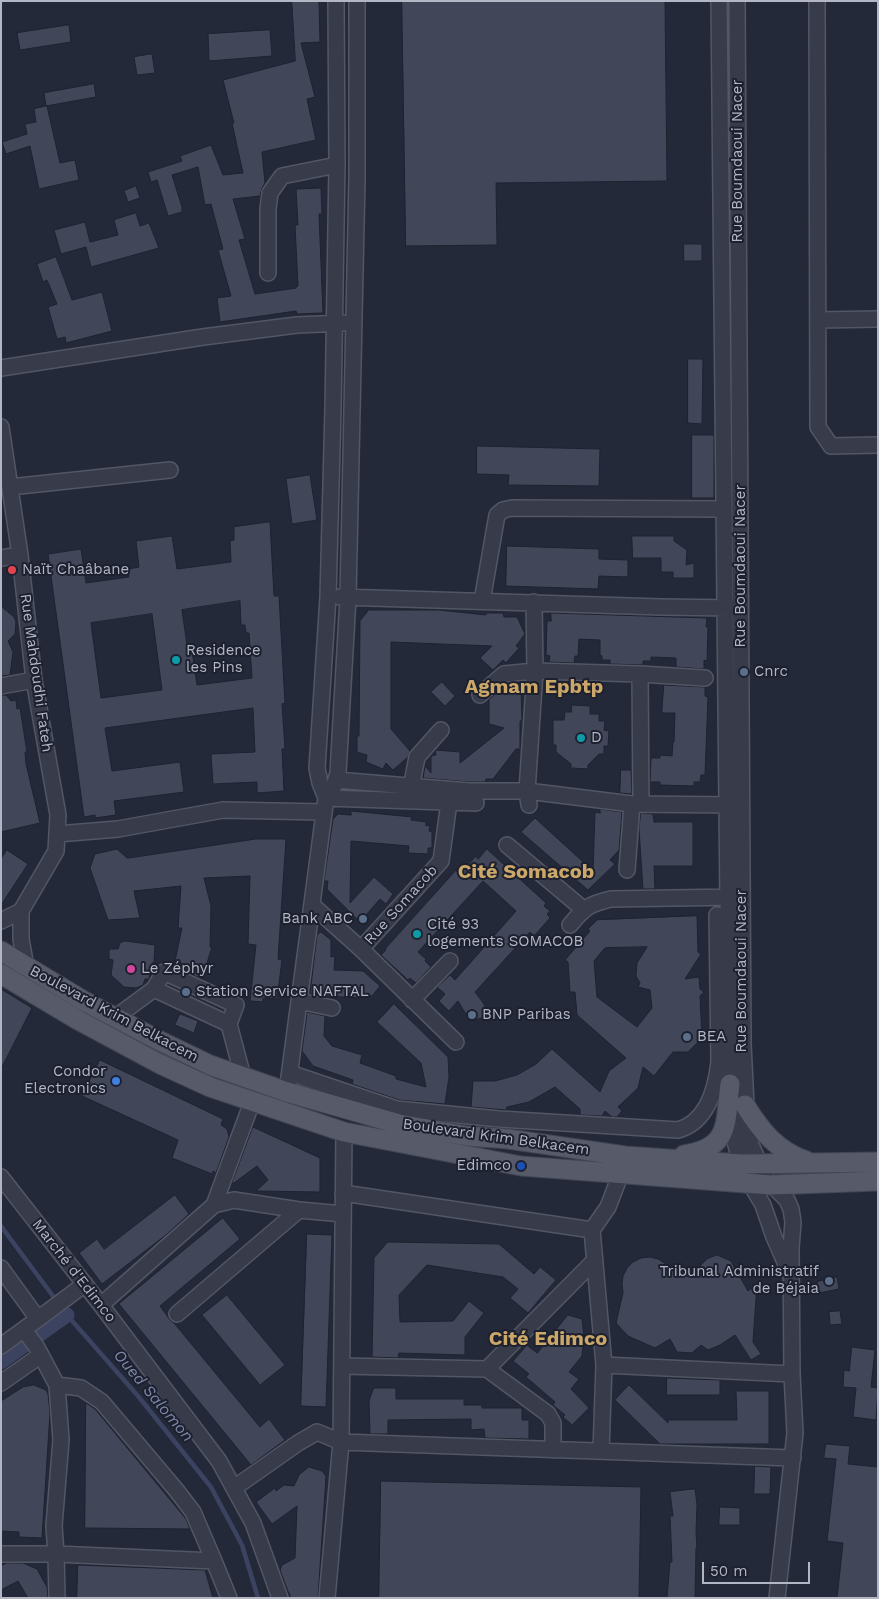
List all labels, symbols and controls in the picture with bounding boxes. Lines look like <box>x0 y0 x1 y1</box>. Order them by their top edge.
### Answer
street label: Rue Boumdaoui Nacer <box>729 79 747 243</box>
street label: Rue Boumdaoui Nacer <box>732 484 750 648</box>
place label: Naït Chaâbane <box>22 561 129 579</box>
marker: Naït Chaâbane <box>6 564 18 576</box>
street label: Rue Mahdoudhi Fateh <box>16 593 56 753</box>
place label: Residence les Pins <box>186 642 261 677</box>
marker: Residence les Pins <box>170 654 182 666</box>
place label: Cnrc <box>754 663 788 681</box>
marker: Cnrc <box>738 666 750 678</box>
district label: Agmam Epbtp <box>465 675 603 699</box>
place label: D <box>591 729 602 747</box>
marker: D <box>575 732 587 744</box>
district label: Cité Somacob <box>458 860 594 884</box>
street label: Rue Somacob <box>361 861 441 949</box>
street label: Rue Boumdaoui Nacer <box>733 889 751 1053</box>
place label: Bank ABC <box>282 910 353 928</box>
marker: Bank ABC <box>357 913 369 925</box>
place label: Cité 93 logements SOMACOB <box>427 916 583 951</box>
marker: Cité 93 logements SOMACOB <box>411 928 423 940</box>
place label: Le Zéphyr <box>141 960 214 978</box>
street label: Boulevard Krim Belkacem <box>27 962 201 1066</box>
marker: Le Zéphyr <box>125 963 137 975</box>
place label: Station Service NAFTAL <box>196 983 369 1001</box>
marker: Station Service NAFTAL <box>180 986 192 998</box>
place label: BNP Paribas <box>482 1006 571 1024</box>
marker: BNP Paribas <box>466 1009 478 1021</box>
place label: BEA <box>697 1028 726 1046</box>
marker: BEA <box>681 1031 693 1043</box>
place label: Condor Electronics <box>24 1063 106 1098</box>
marker: Condor Electronics <box>110 1075 122 1087</box>
street label: Boulevard Krim Belkacem <box>402 1115 590 1159</box>
place label: Edimco <box>457 1157 511 1175</box>
marker: Edimco <box>515 1160 527 1172</box>
street label: Marché d'Edimco <box>28 1216 120 1326</box>
place label: Tribunal Administratif de Béjaia <box>660 1263 819 1298</box>
marker: Tribunal Administratif de Béjaia <box>823 1275 835 1287</box>
district label: Cité Edimco <box>489 1327 607 1351</box>
water label: Oued Salomon <box>109 1346 197 1446</box>
scale bar <box>704 1552 812 1584</box>
text: 50 m <box>710 1562 747 1580</box>

